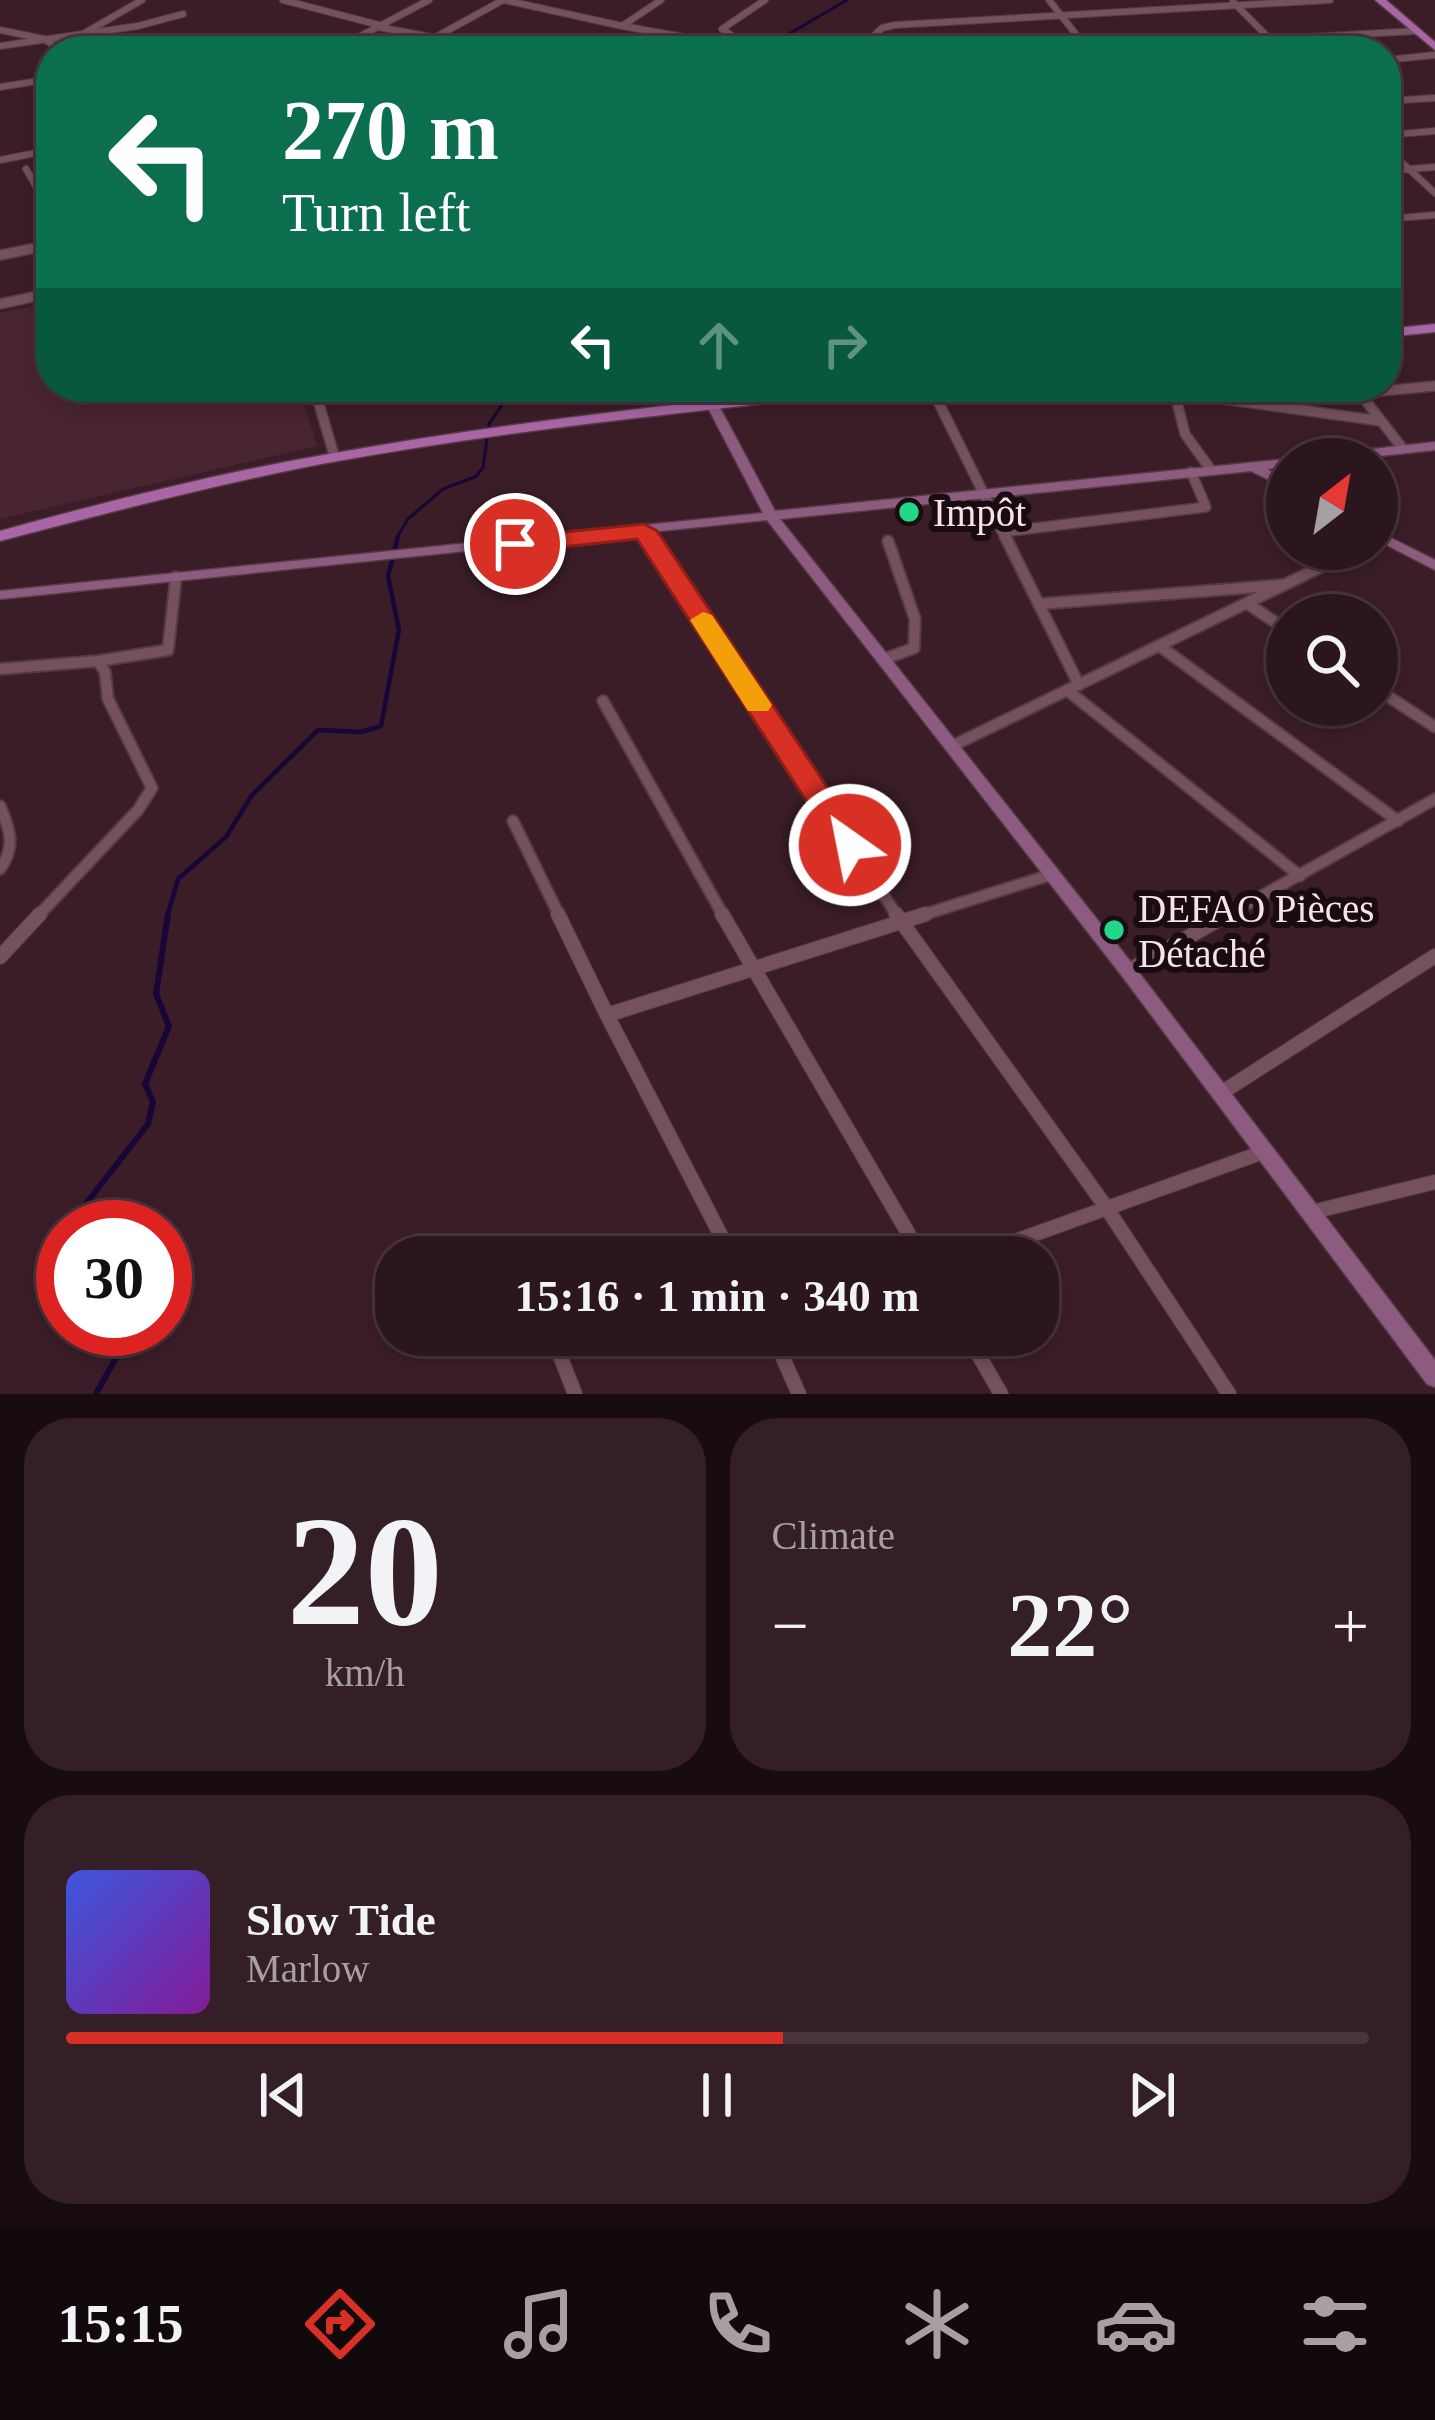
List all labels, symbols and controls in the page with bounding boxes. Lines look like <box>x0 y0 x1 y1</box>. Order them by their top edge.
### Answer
icon: left <box>84 84 240 240</box>
text: 270 m <box>282 84 499 177</box>
text: Turn left <box>282 183 471 243</box>
icon: left <box>560 312 626 378</box>
icon: ahead <box>686 312 752 378</box>
icon: right <box>812 312 878 378</box>
north arrow <box>1266 438 1398 570</box>
map controls <box>1266 438 1398 726</box>
place label: Impôt <box>933 491 1026 535</box>
pin <box>464 493 566 595</box>
marker: Impôt <box>896 499 922 525</box>
icon: arrive <box>482 511 548 577</box>
button: search <box>1266 594 1398 726</box>
position arrow <box>787 782 913 908</box>
place label: DEFAO Pièces Détaché <box>1138 887 1375 975</box>
marker: DEFAO Pièces Détaché <box>1101 917 1127 943</box>
speed limit sign: 30 <box>36 1200 192 1356</box>
text: 15:16 · 1 min · 340 m <box>515 1271 920 1321</box>
text: 20 <box>287 1485 443 1658</box>
text: Climate <box>772 1514 895 1557</box>
text: 22° <box>1007 1576 1133 1675</box>
text: − <box>772 1589 809 1662</box>
text: + <box>1332 1589 1369 1662</box>
text: km/h <box>325 1651 405 1694</box>
text: Slow Tide <box>246 1895 436 1945</box>
text: Marlow <box>246 1947 369 1990</box>
icon: previous <box>250 2062 316 2128</box>
icon: pause <box>684 2062 750 2128</box>
icon: next <box>1119 2062 1185 2128</box>
icon: directions <box>298 2282 382 2366</box>
icon: music <box>497 2282 581 2366</box>
icon: phone <box>696 2282 780 2366</box>
icon: climate <box>895 2282 979 2366</box>
icon: car <box>1094 2282 1178 2366</box>
icon: filters <box>1293 2282 1377 2366</box>
text: 15:15 <box>58 2294 183 2354</box>

